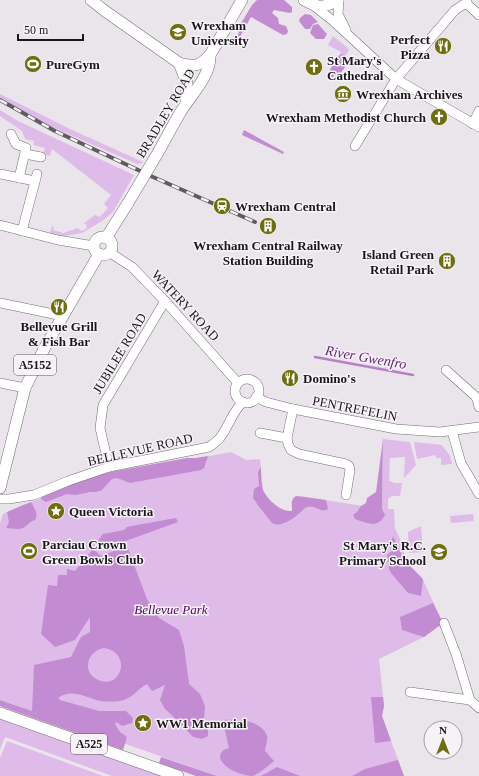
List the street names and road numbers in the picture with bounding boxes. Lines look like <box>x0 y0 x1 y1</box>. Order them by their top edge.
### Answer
street label: BRADLEY ROAD <box>133 66 198 160</box>
street label: WATERY ROAD <box>149 267 222 344</box>
street label: JUBILEE ROAD <box>89 310 149 396</box>
road number: A5152 <box>14 355 56 375</box>
street label: PENTREFELIN <box>311 393 399 424</box>
street label: BELLEVUE ROAD <box>86 430 194 469</box>
road number: A525 <box>71 734 107 754</box>

